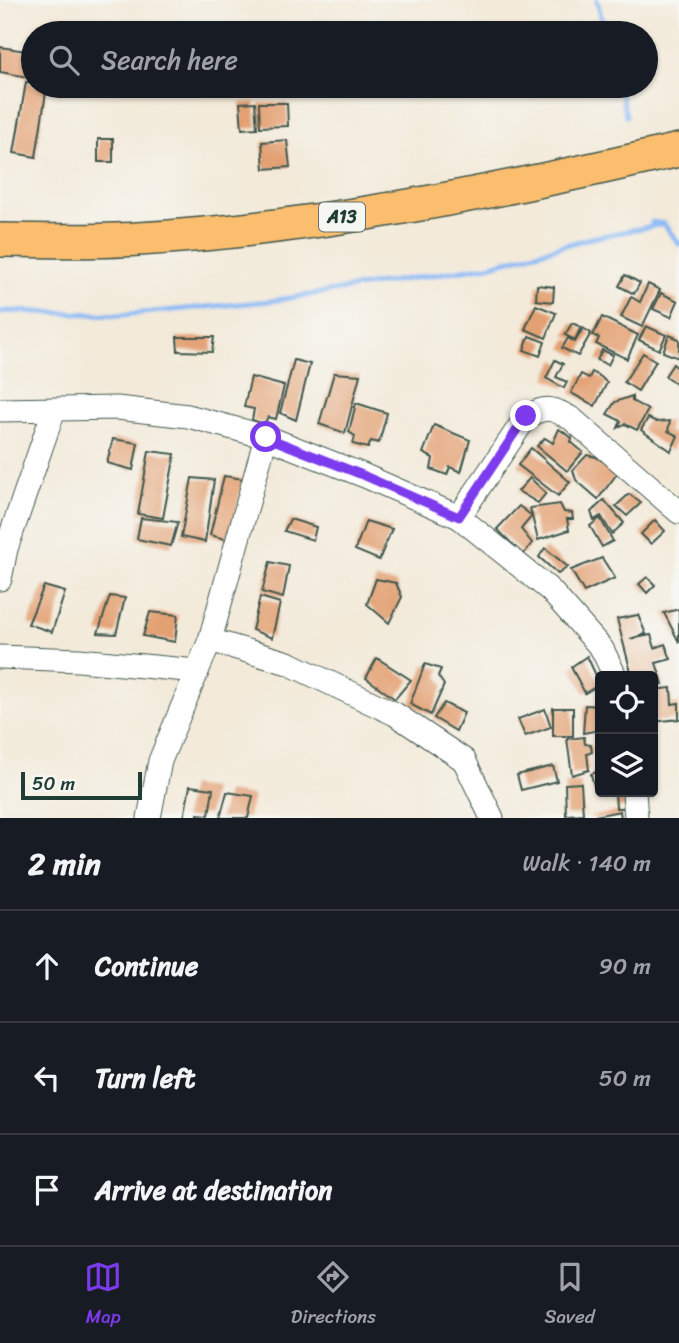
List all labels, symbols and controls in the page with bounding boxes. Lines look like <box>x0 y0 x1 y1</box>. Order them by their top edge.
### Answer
search box <box>21 21 658 98</box>
text: Search here <box>101 37 238 83</box>
icon: search <box>45 41 83 79</box>
road number: A13 <box>319 202 365 232</box>
route end <box>510 400 541 431</box>
route start <box>250 421 281 452</box>
map controls <box>595 671 658 797</box>
button: locate <box>595 671 658 734</box>
button: layers <box>595 734 658 797</box>
text: 50 m <box>32 767 75 800</box>
scale bar <box>21 769 142 801</box>
text: 2 min <box>28 837 101 891</box>
text: Walk · 140 m <box>522 843 651 884</box>
text: Continue <box>95 943 198 989</box>
text: 90 m <box>599 946 651 987</box>
icon: ahead <box>28 947 66 985</box>
text: Turn left <box>95 1055 195 1101</box>
text: 50 m <box>599 1058 651 1099</box>
icon: left <box>28 1059 66 1097</box>
text: Arrive at destination <box>95 1167 332 1213</box>
icon: arrive <box>28 1171 66 1209</box>
tab: Map <box>84 1258 122 1333</box>
tab: Directions <box>291 1258 376 1333</box>
tab: Saved <box>545 1258 595 1333</box>

